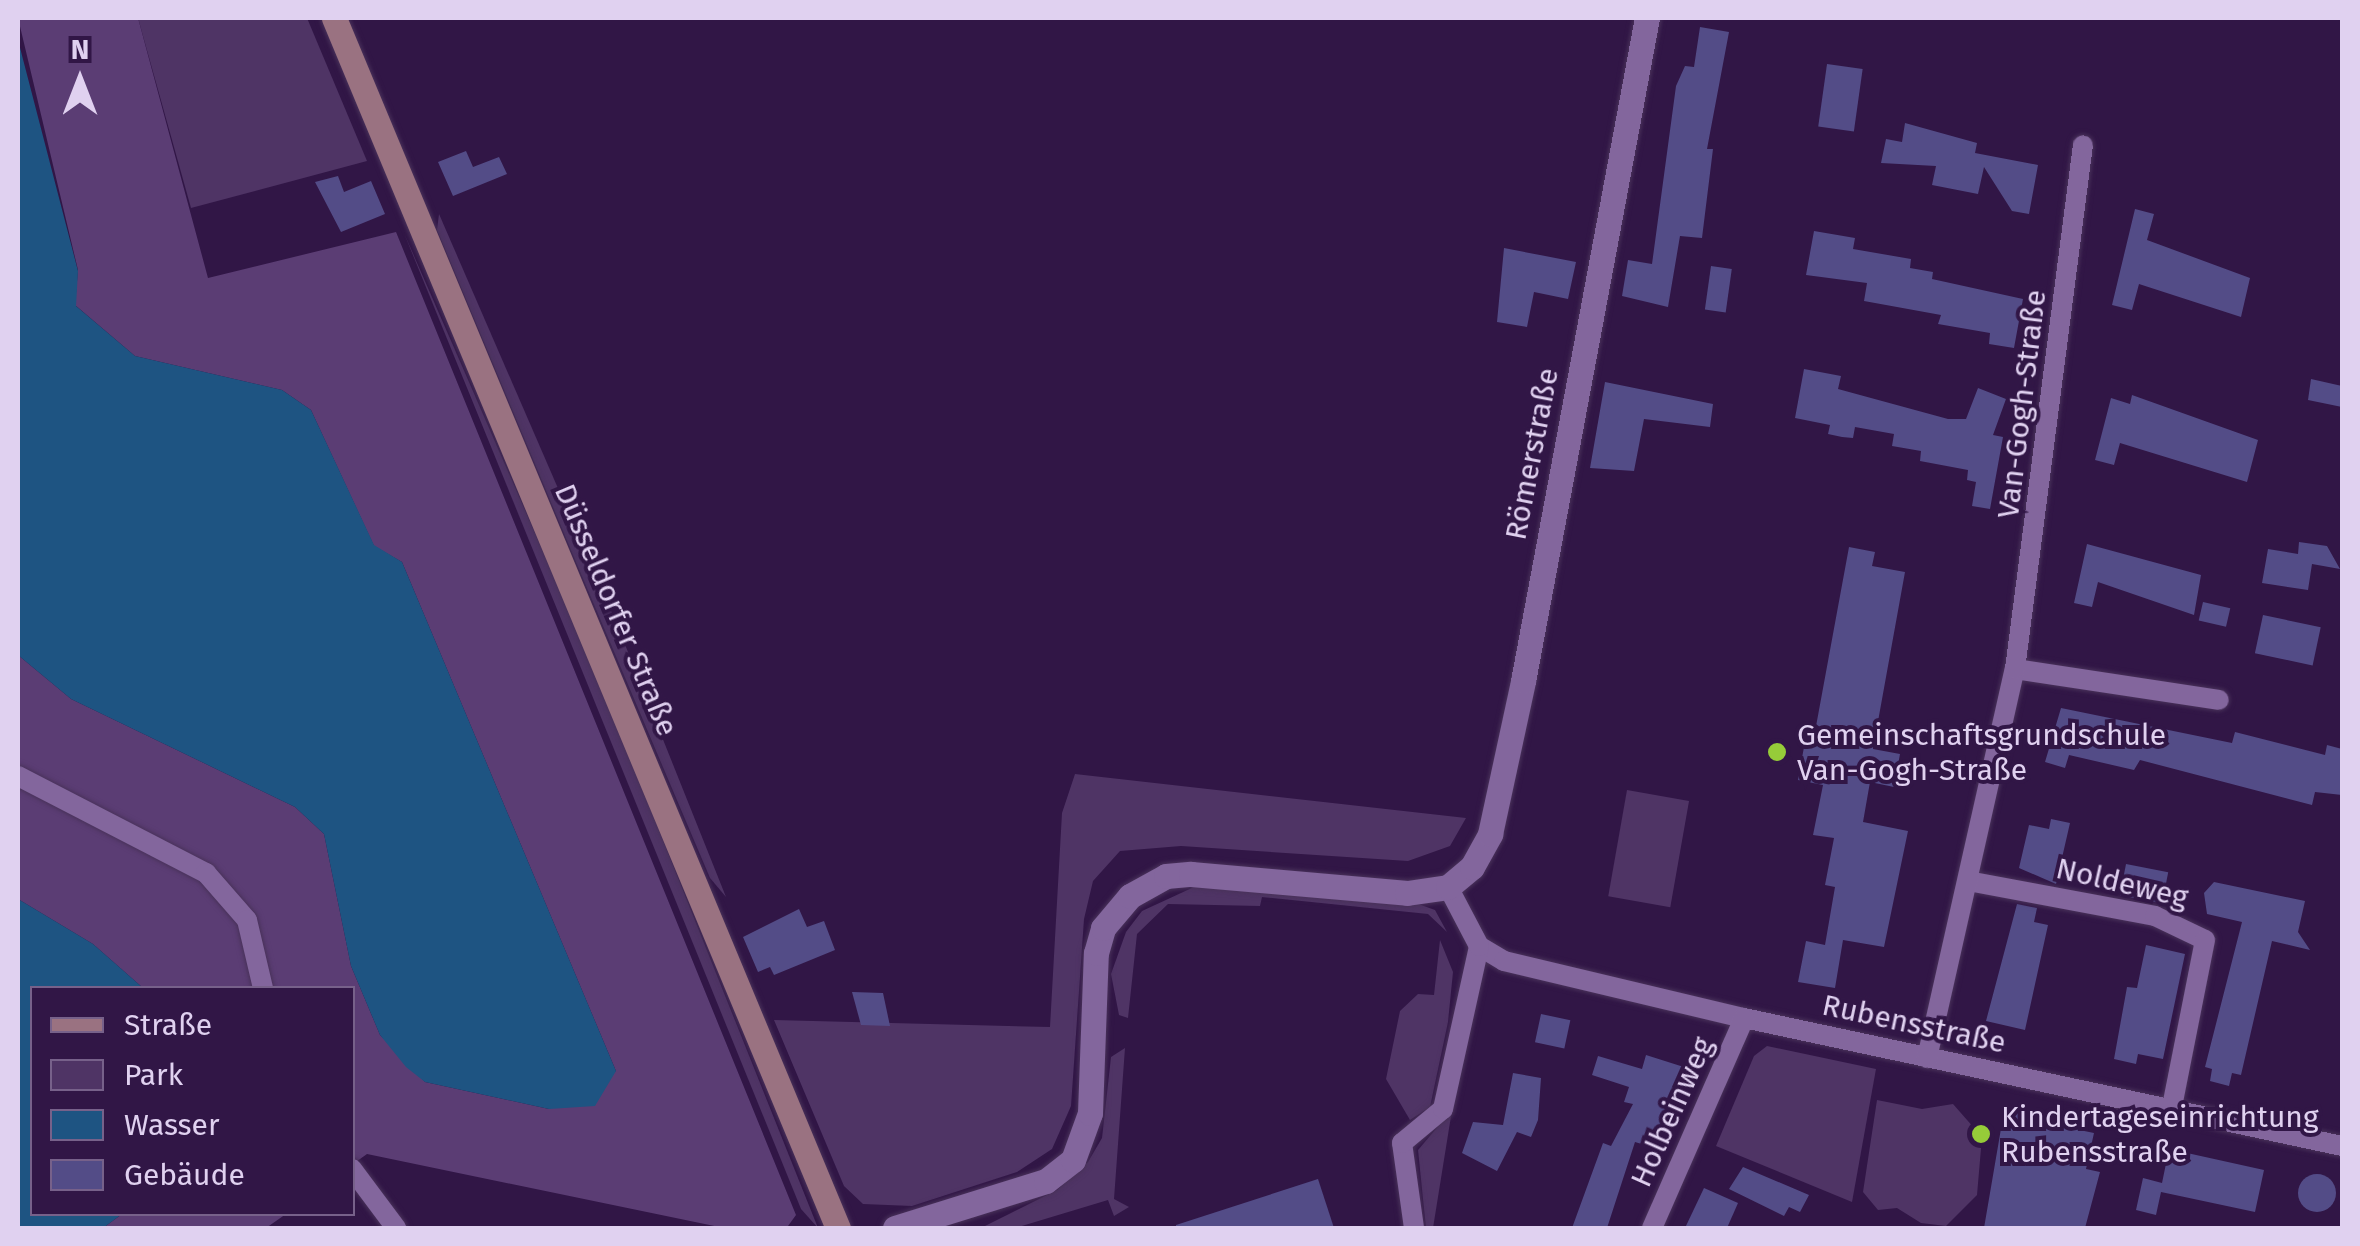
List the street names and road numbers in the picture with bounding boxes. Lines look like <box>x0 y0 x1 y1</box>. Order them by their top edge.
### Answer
street label: Van-Gogh-Straße <box>1990 288 2054 520</box>
street label: Römerstraße <box>1498 365 1566 543</box>
street label: Düsseldorfer Straße <box>547 479 685 741</box>
street label: Noldeweg <box>2052 850 2192 916</box>
street label: Rubensstraße <box>1819 987 2009 1061</box>
street label: Holbeinweg <box>1623 1031 1721 1193</box>

